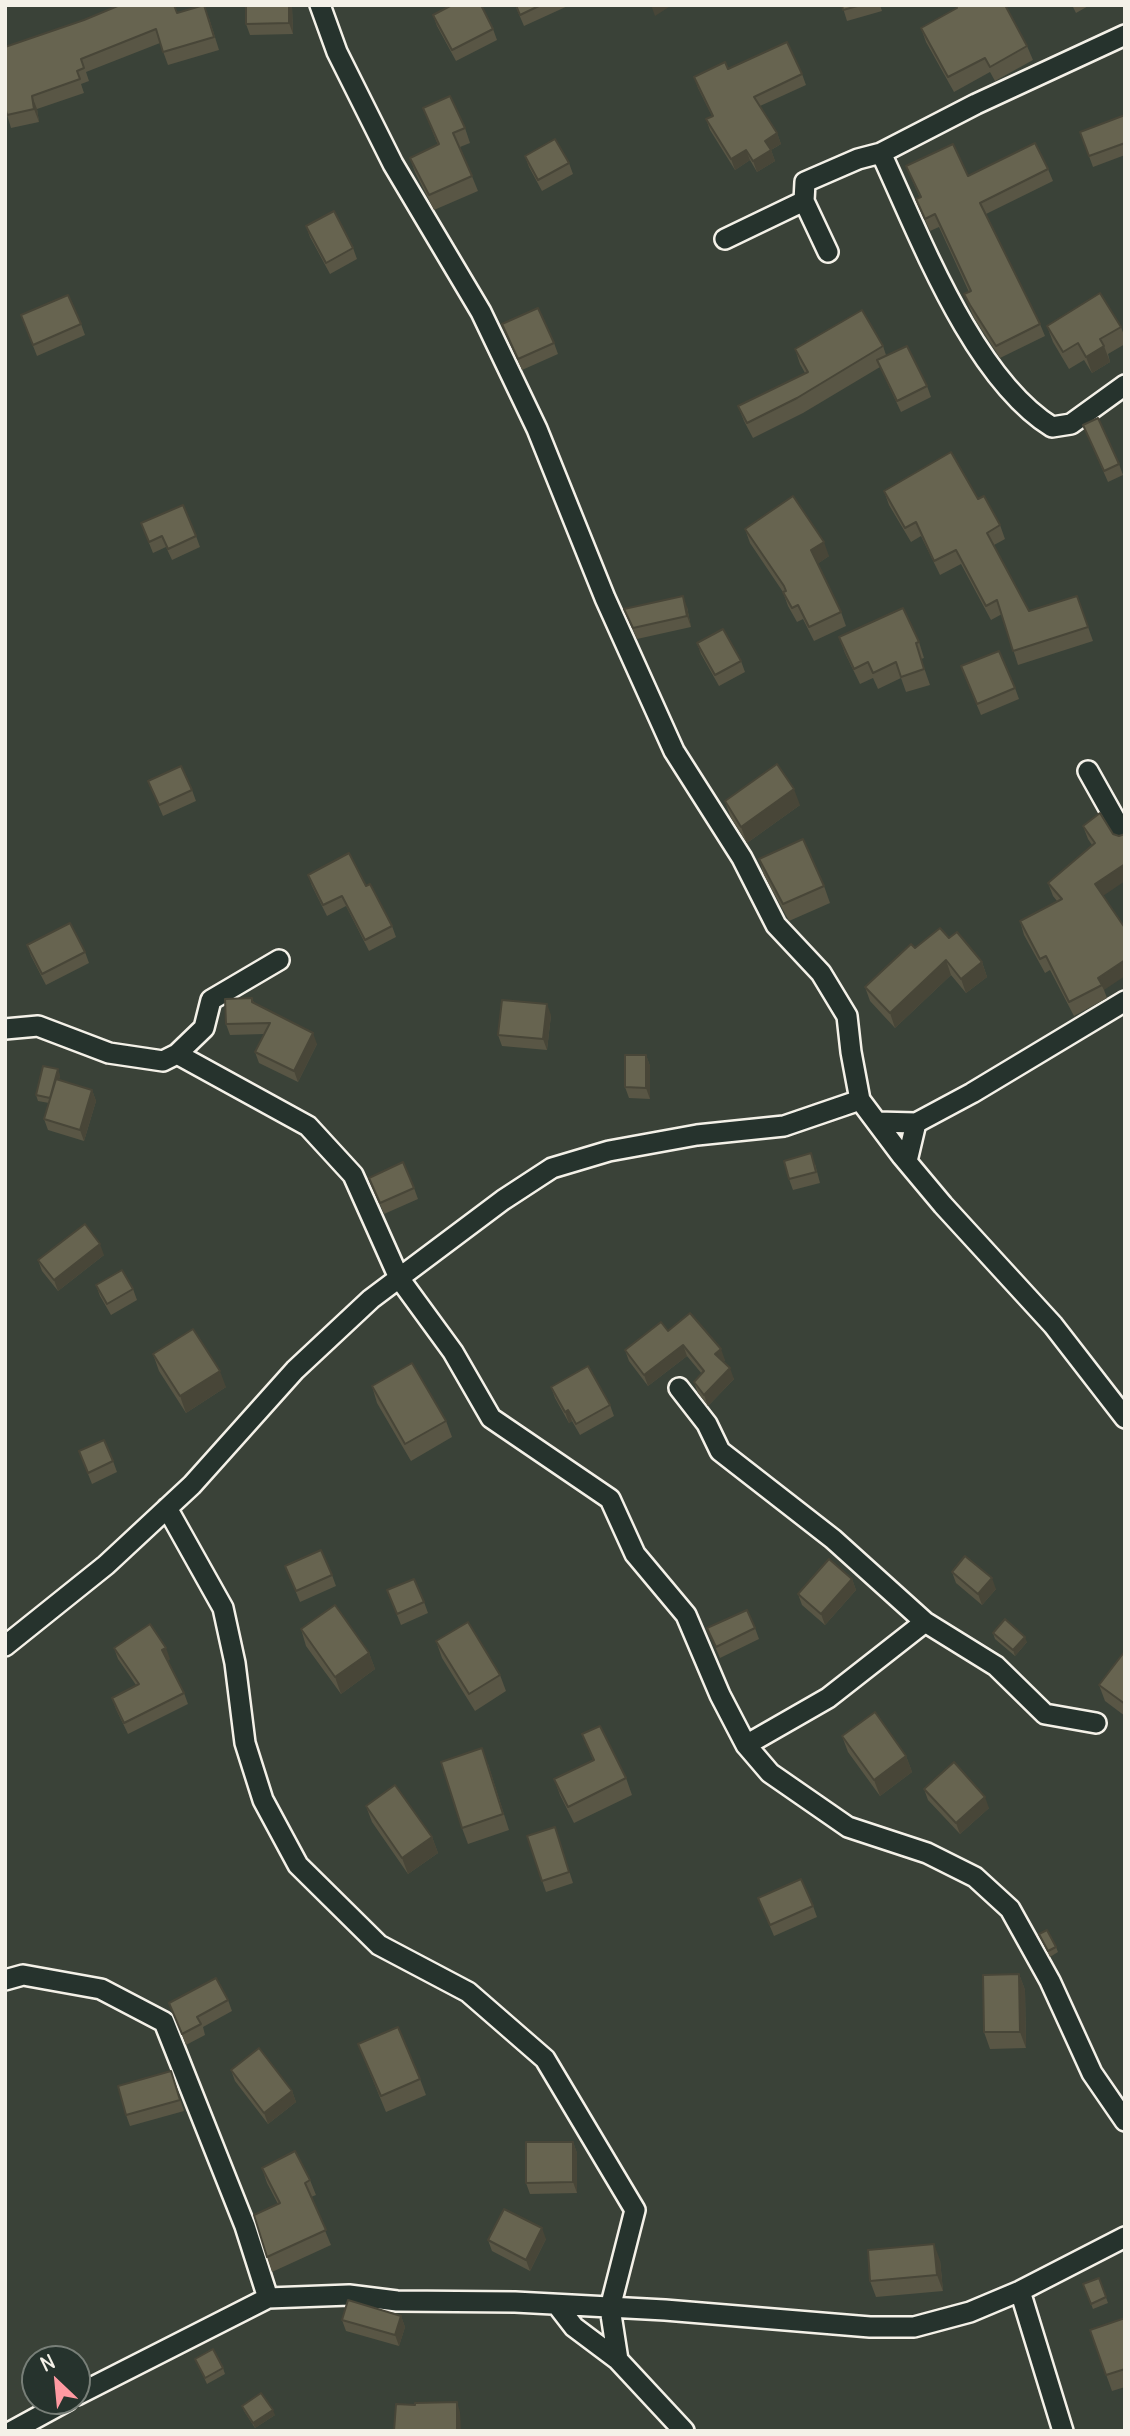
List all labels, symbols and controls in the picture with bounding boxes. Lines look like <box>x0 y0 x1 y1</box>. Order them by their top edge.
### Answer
north arrow <box>21 2345 91 2415</box>
text: N <box>36 2349 59 2377</box>

